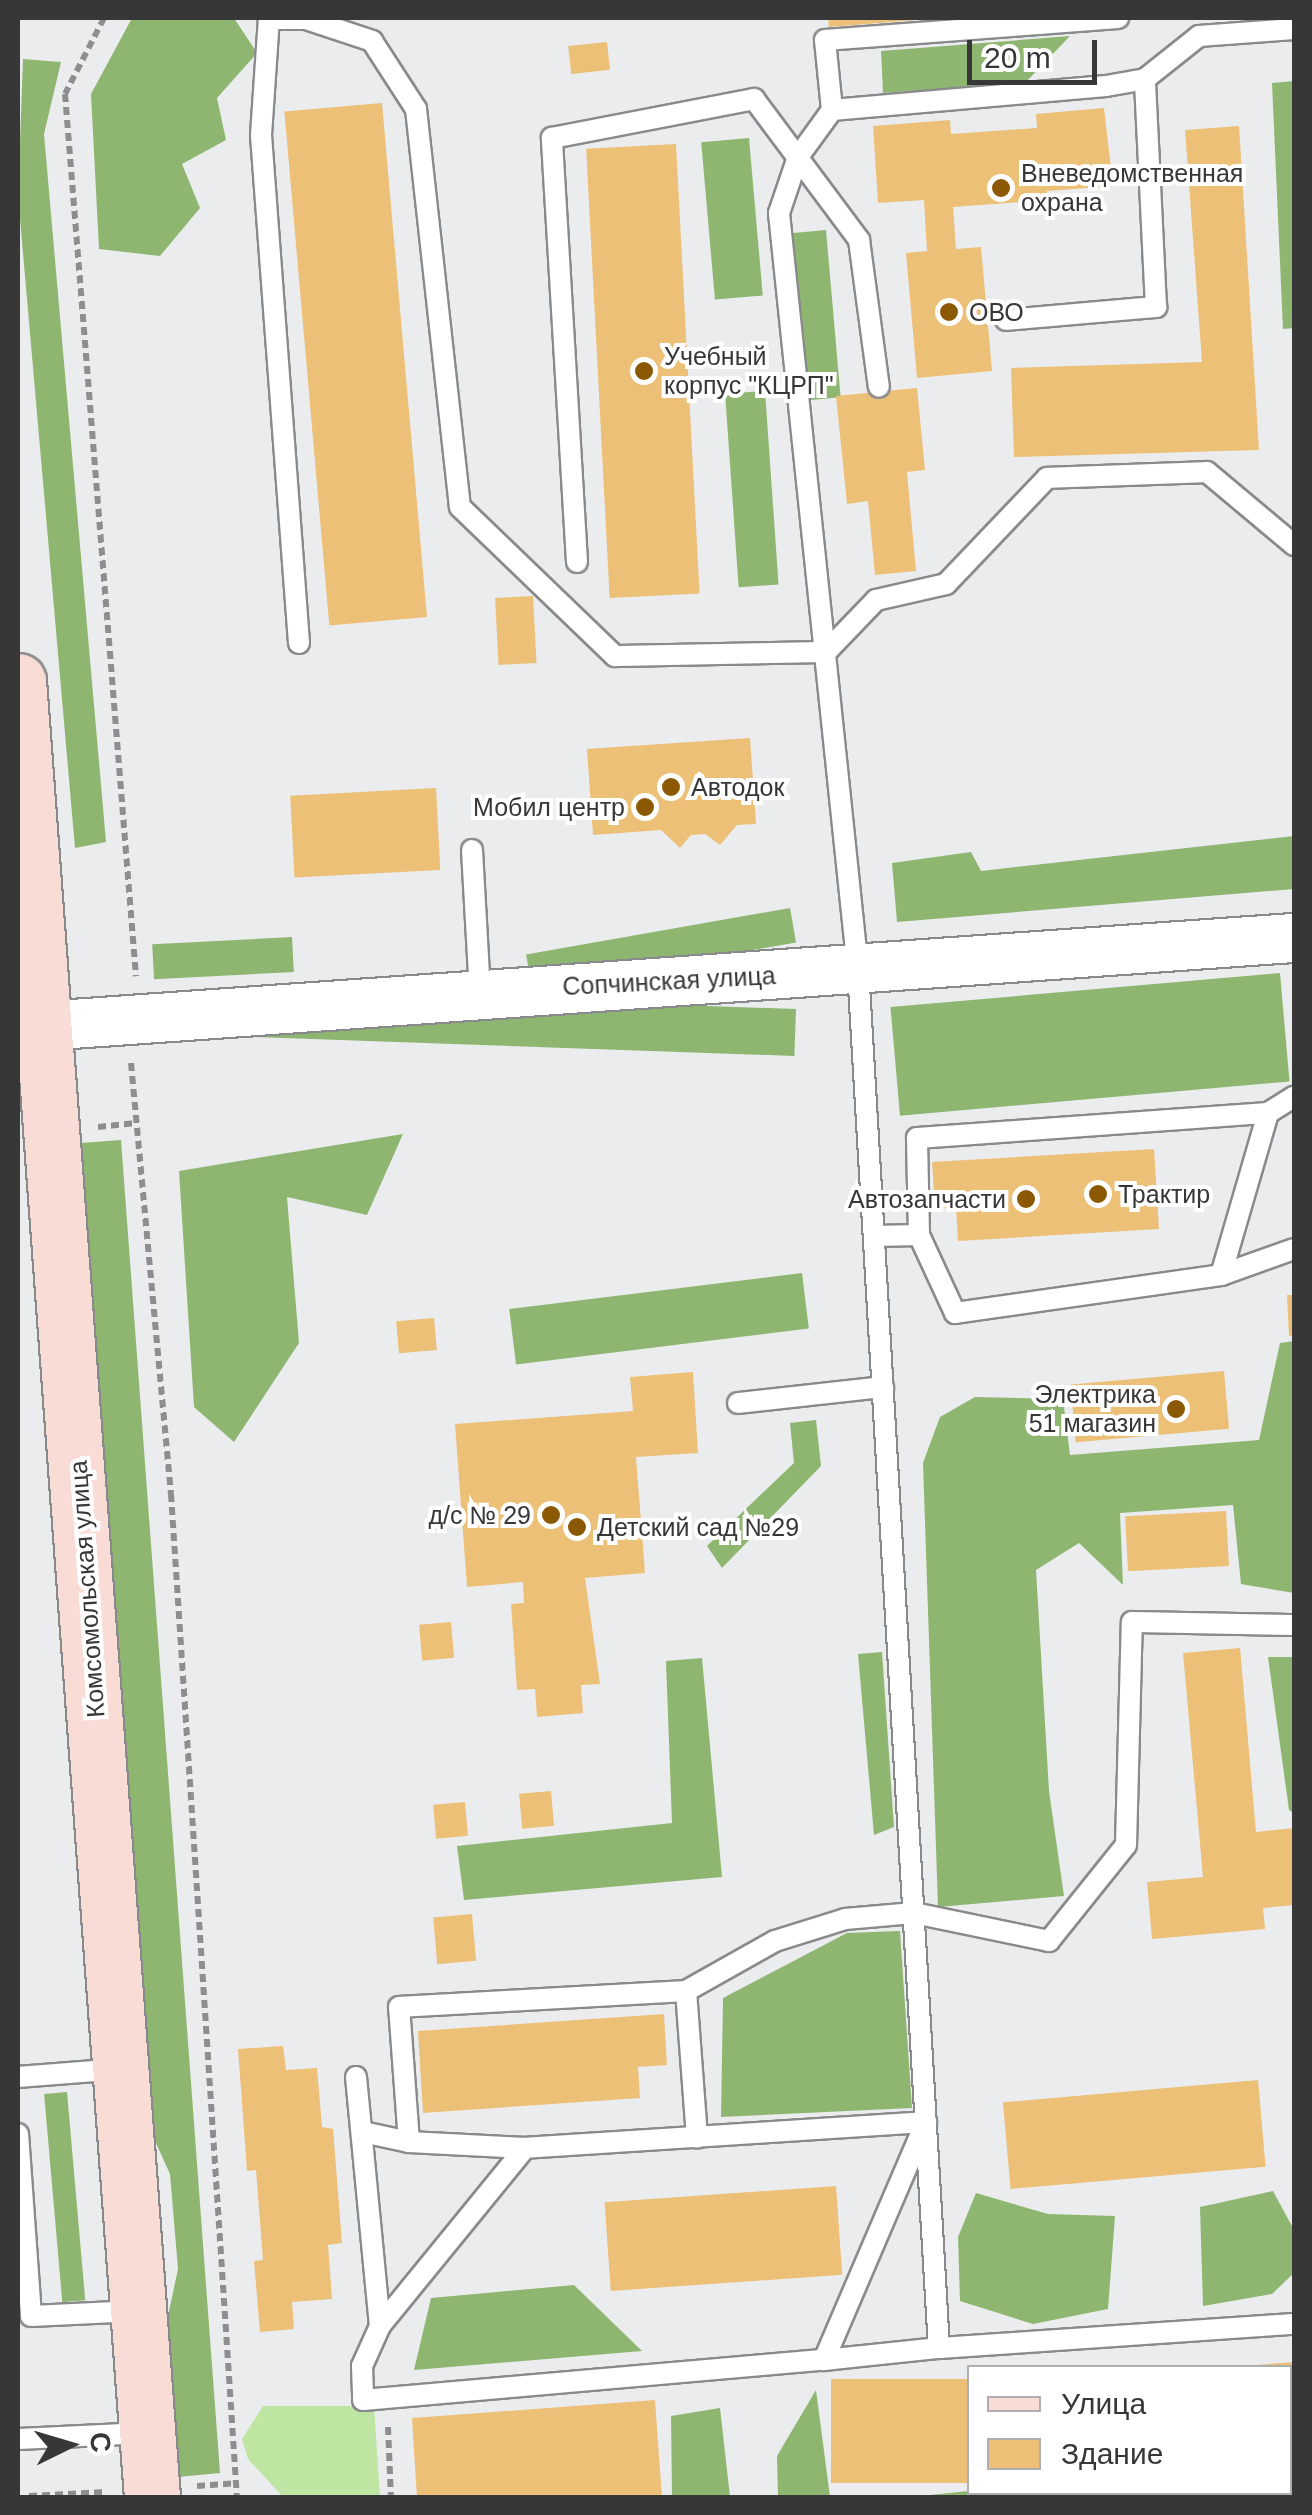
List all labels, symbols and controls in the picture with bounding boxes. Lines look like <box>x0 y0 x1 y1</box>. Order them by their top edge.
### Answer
scale bar <box>972 20 1102 82</box>
text: 20 m <box>984 41 1051 74</box>
place label: Вневедомственная охрана <box>1021 159 1243 218</box>
marker: Вневедомственная охрана <box>990 177 1012 199</box>
place label: ОВО <box>969 297 1024 327</box>
marker: ОВО <box>938 301 960 323</box>
place label: Учебный корпус "КЦРП" <box>664 342 834 401</box>
marker: Учебный корпус "КЦРП" <box>633 360 655 382</box>
place label: Автодок <box>691 772 784 802</box>
marker: Автодок <box>660 776 682 798</box>
place label: Мобил центр <box>473 792 625 822</box>
marker: Мобил центр <box>634 796 656 818</box>
street label: Сопчинская улица <box>562 960 776 1002</box>
place label: Трактир <box>1118 1179 1210 1209</box>
marker: Трактир <box>1087 1183 1109 1205</box>
place label: Автозапчасти <box>848 1184 1006 1214</box>
marker: Автозапчасти <box>1015 1188 1037 1210</box>
place label: Электрика 51 магазин <box>1029 1380 1156 1439</box>
marker: Электрика 51 магазин <box>1165 1398 1187 1420</box>
street label: Комсомольская улица <box>63 1459 111 1719</box>
place label: д/с № 29 <box>428 1500 531 1530</box>
marker: д/с № 29 <box>540 1504 562 1526</box>
place label: Детский сад №29 <box>597 1512 799 1542</box>
marker: Детский сад №29 <box>566 1516 588 1538</box>
legend <box>967 2365 1292 2495</box>
text: Улица <box>1061 2387 1146 2420</box>
north arrow <box>20 2395 120 2495</box>
text: С <box>84 2431 117 2454</box>
text: Здание <box>1061 2437 1163 2470</box>

